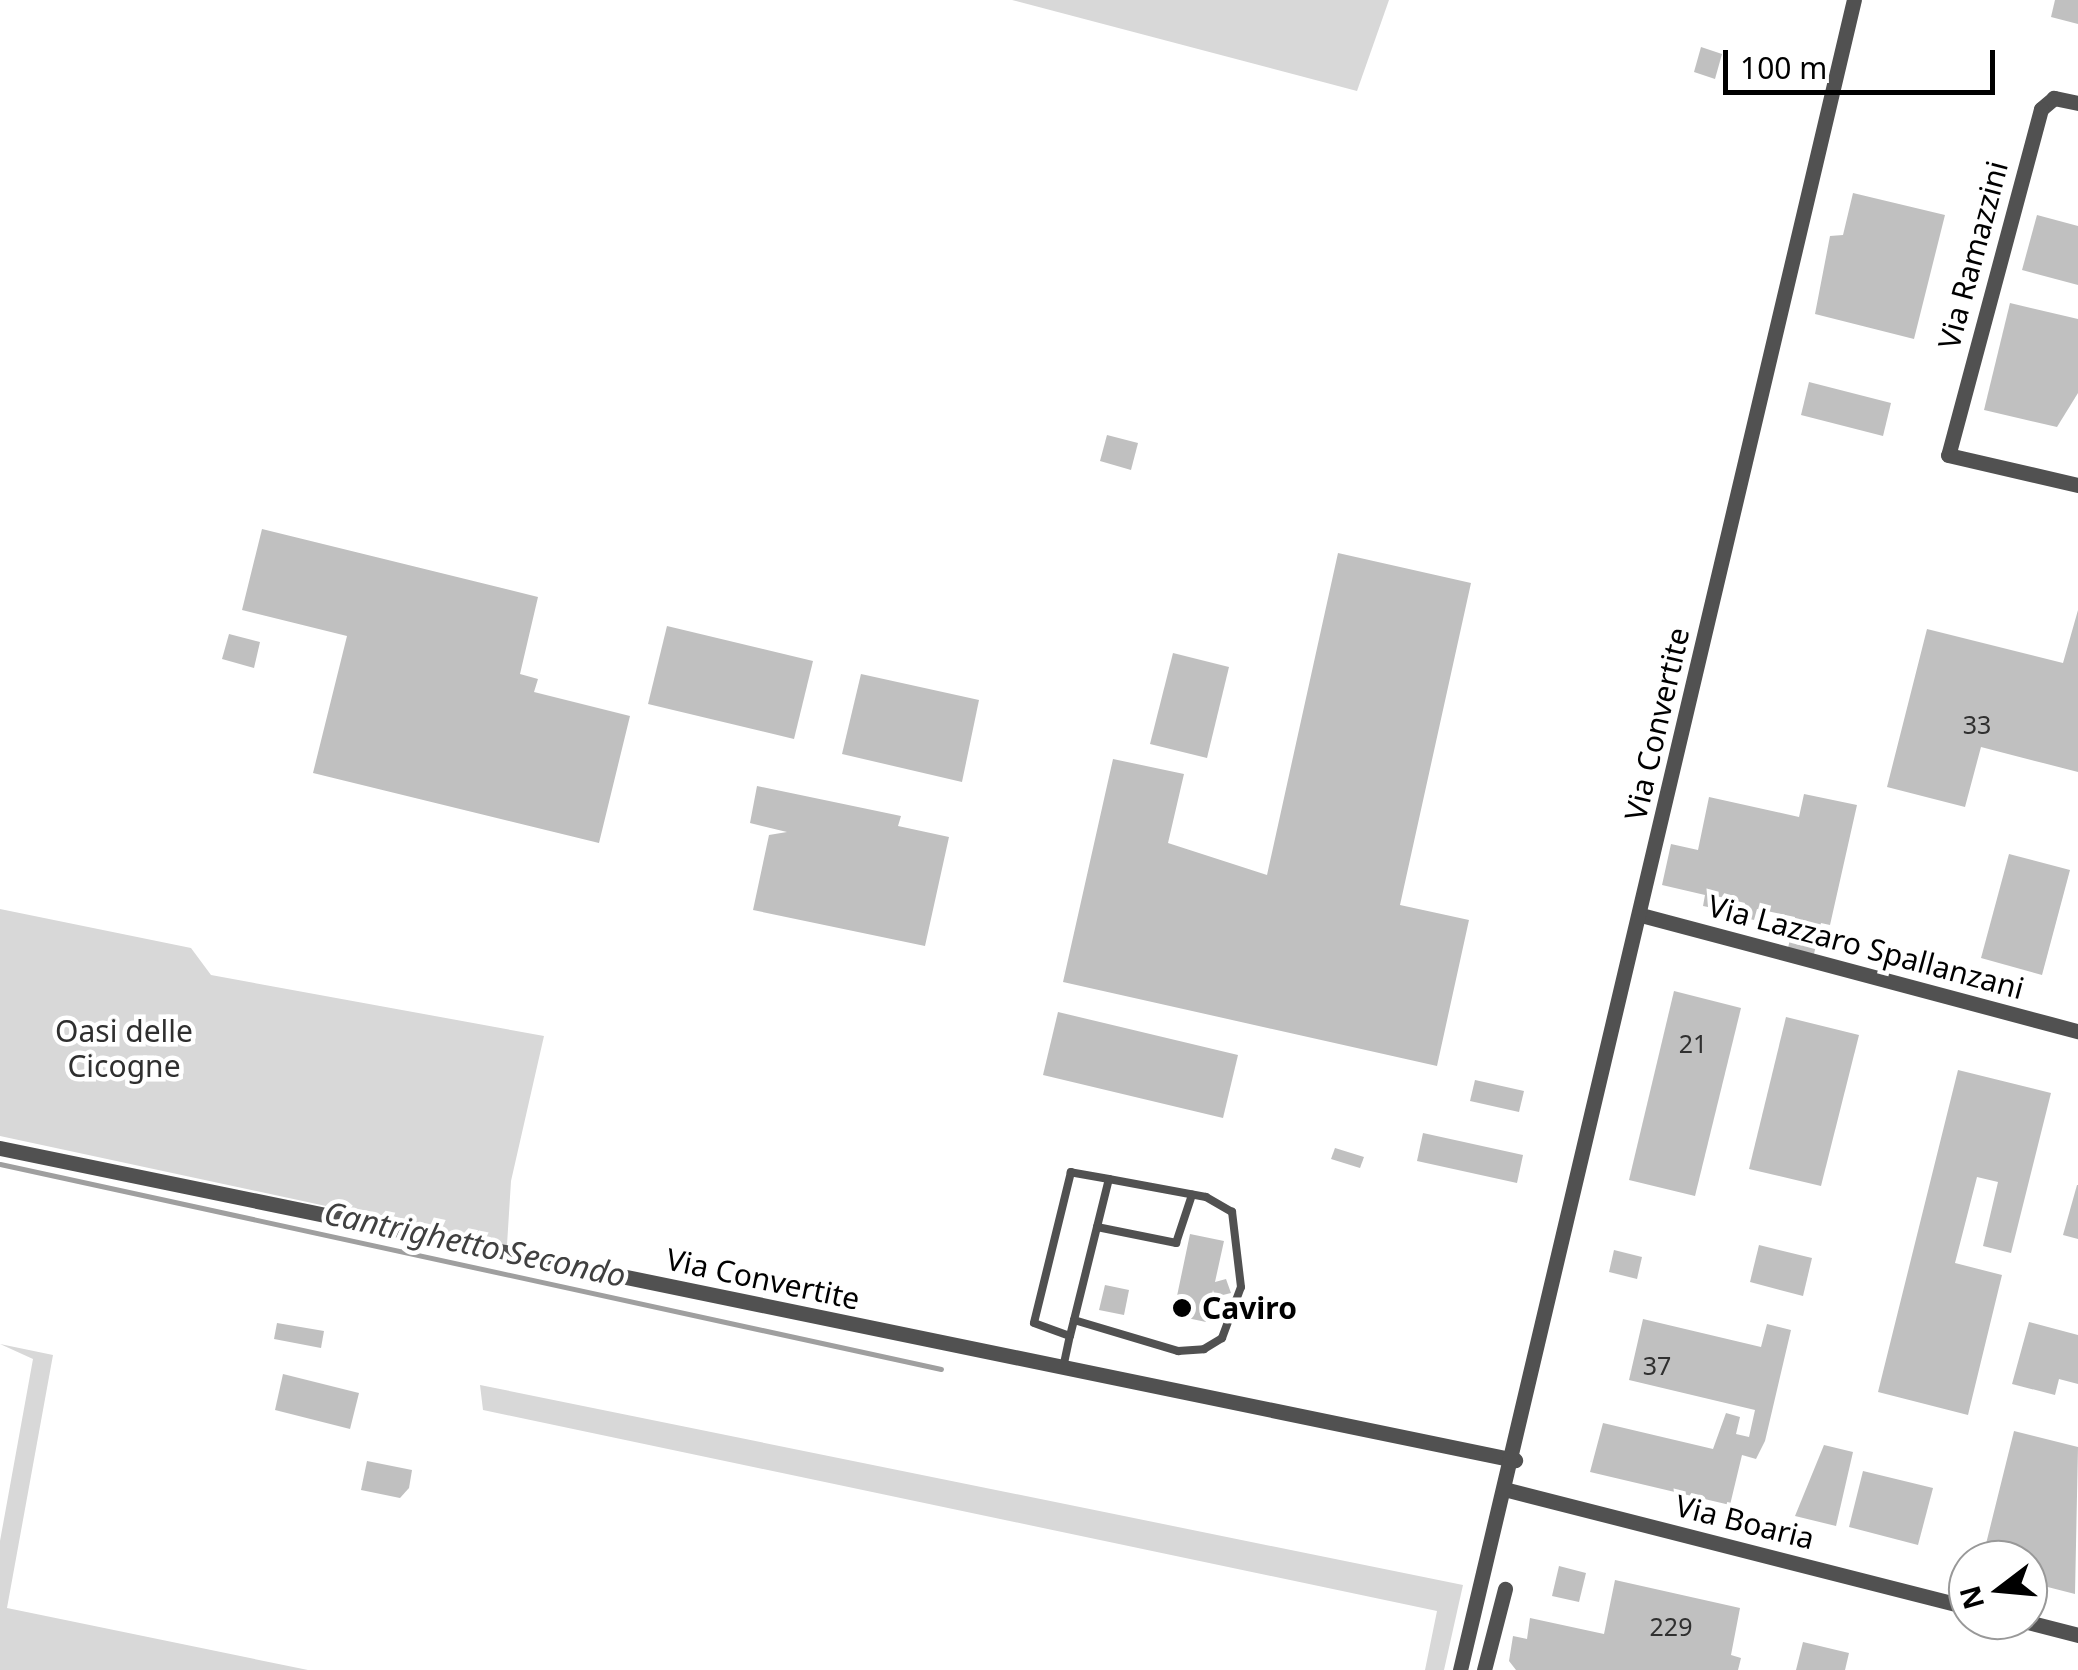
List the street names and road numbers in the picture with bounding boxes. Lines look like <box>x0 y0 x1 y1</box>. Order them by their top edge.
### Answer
street label: Via Ramazzini <box>1931 157 2015 353</box>
street label: Via Convertite <box>1617 624 1697 824</box>
street label: Via Lazzaro Spallanzani <box>1704 887 2028 1007</box>
street label: Via Convertite <box>663 1241 863 1317</box>
street label: Via Boaria <box>1672 1487 1818 1557</box>

